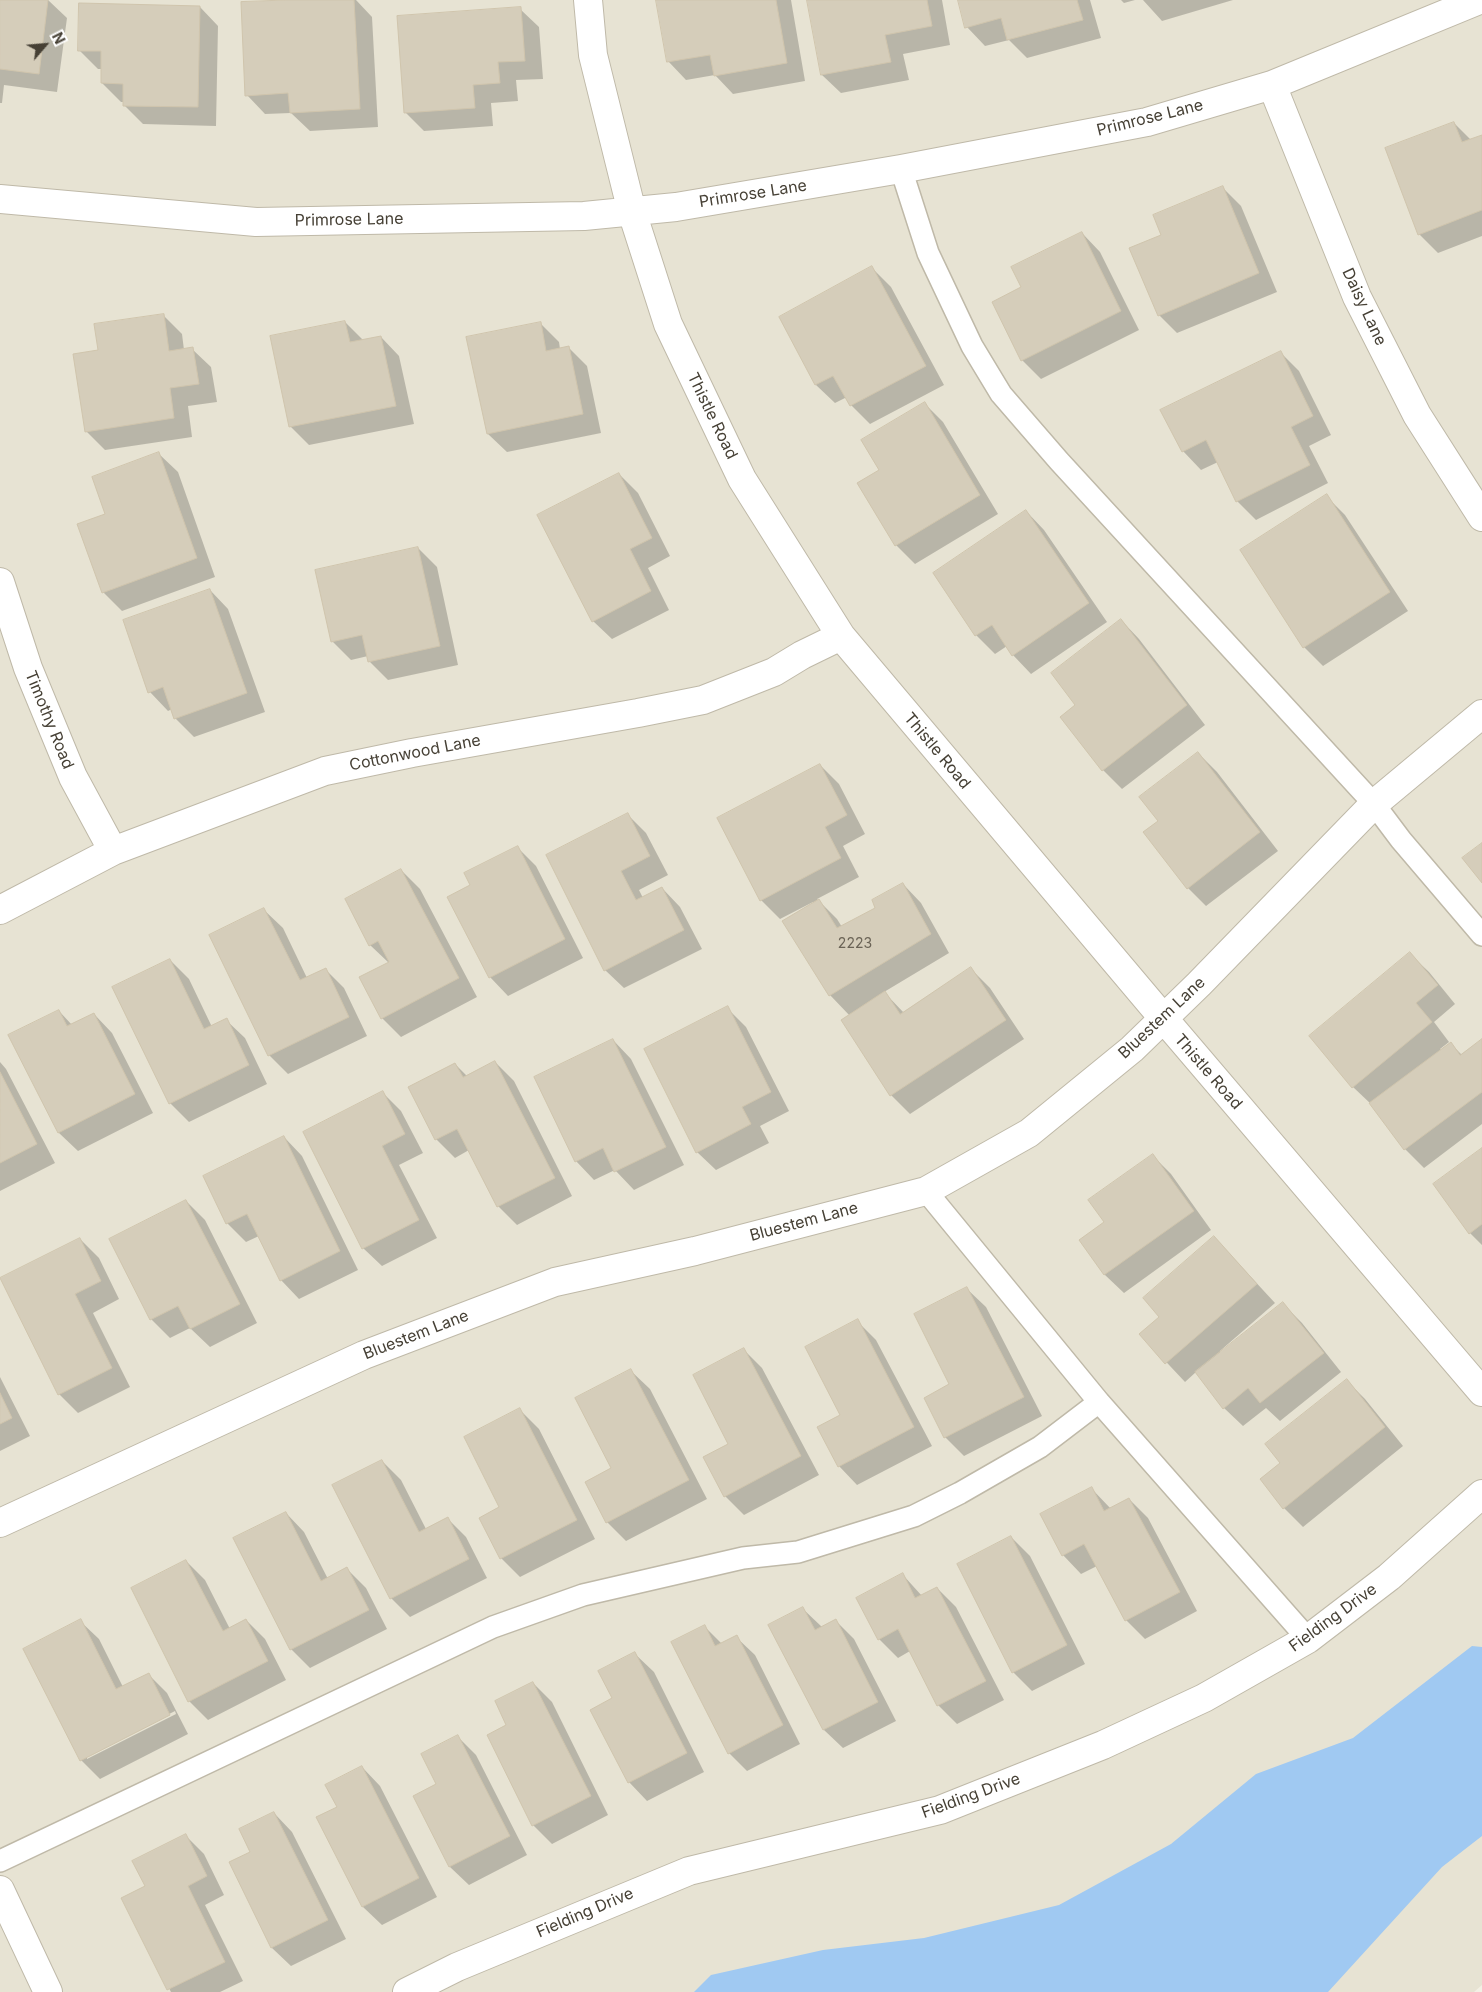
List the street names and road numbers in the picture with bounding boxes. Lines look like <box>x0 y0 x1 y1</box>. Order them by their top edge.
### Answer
street label: Primrose Lane <box>1095 96 1205 140</box>
street label: Primrose Lane <box>698 176 808 212</box>
street label: Primrose Lane <box>294 209 404 231</box>
street label: Daisy Lane <box>1338 265 1390 349</box>
street label: Thistle Road <box>683 370 741 462</box>
street label: Timothy Road <box>21 668 77 772</box>
street label: Thistle Road <box>900 709 974 793</box>
street label: Cottonwood Lane <box>348 731 482 775</box>
street label: Bluestem Lane <box>1115 973 1209 1063</box>
street label: Thistle Road <box>1170 1030 1246 1114</box>
street label: Bluestem Lane <box>748 1198 860 1246</box>
street label: Bluestem Lane <box>361 1306 471 1364</box>
street label: Fielding Drive <box>1285 1580 1381 1656</box>
street label: Fielding Drive <box>919 1769 1023 1823</box>
street label: Fielding Drive <box>534 1884 636 1942</box>

